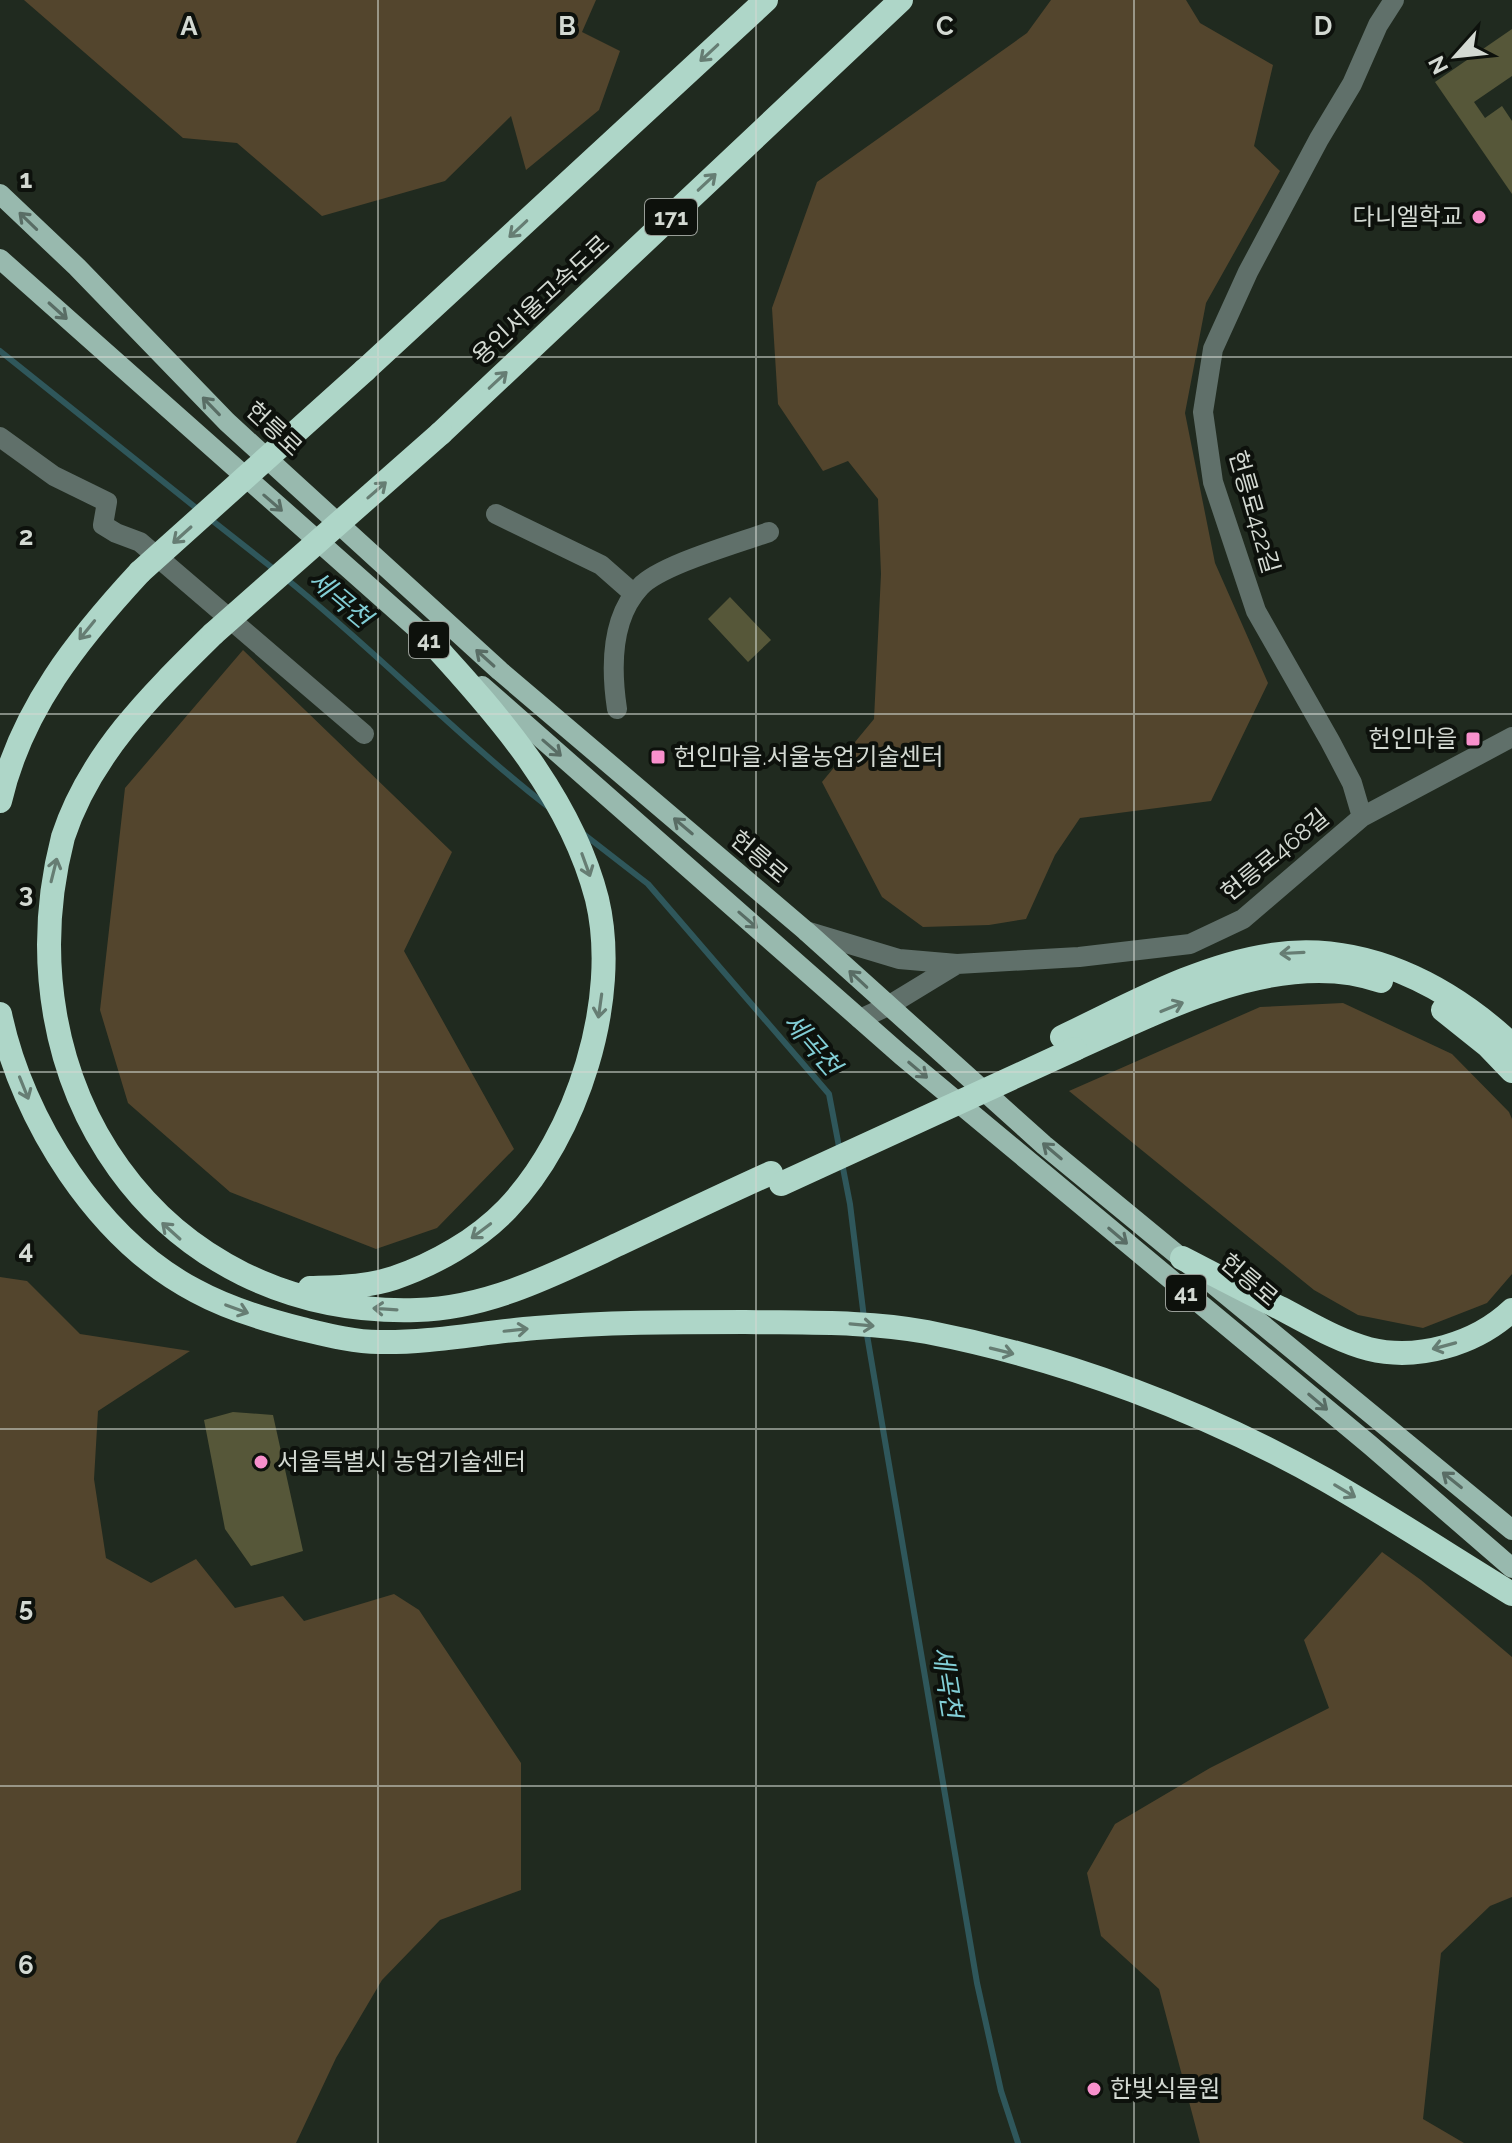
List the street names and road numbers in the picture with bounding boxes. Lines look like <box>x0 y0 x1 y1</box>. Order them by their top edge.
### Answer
road number: 171 <box>645 199 697 235</box>
street label: 용인서울고속도로 <box>466 229 615 370</box>
street label: 헌릉로 <box>240 395 308 462</box>
street label: 헌릉로422길 <box>1223 447 1286 577</box>
road number: 41 <box>409 622 449 658</box>
street label: 헌릉로468길 <box>1215 802 1334 907</box>
street label: 헌릉로 <box>725 824 794 889</box>
street label: 헌릉로 <box>1215 1247 1284 1312</box>
road number: 41 <box>1166 1275 1206 1311</box>

